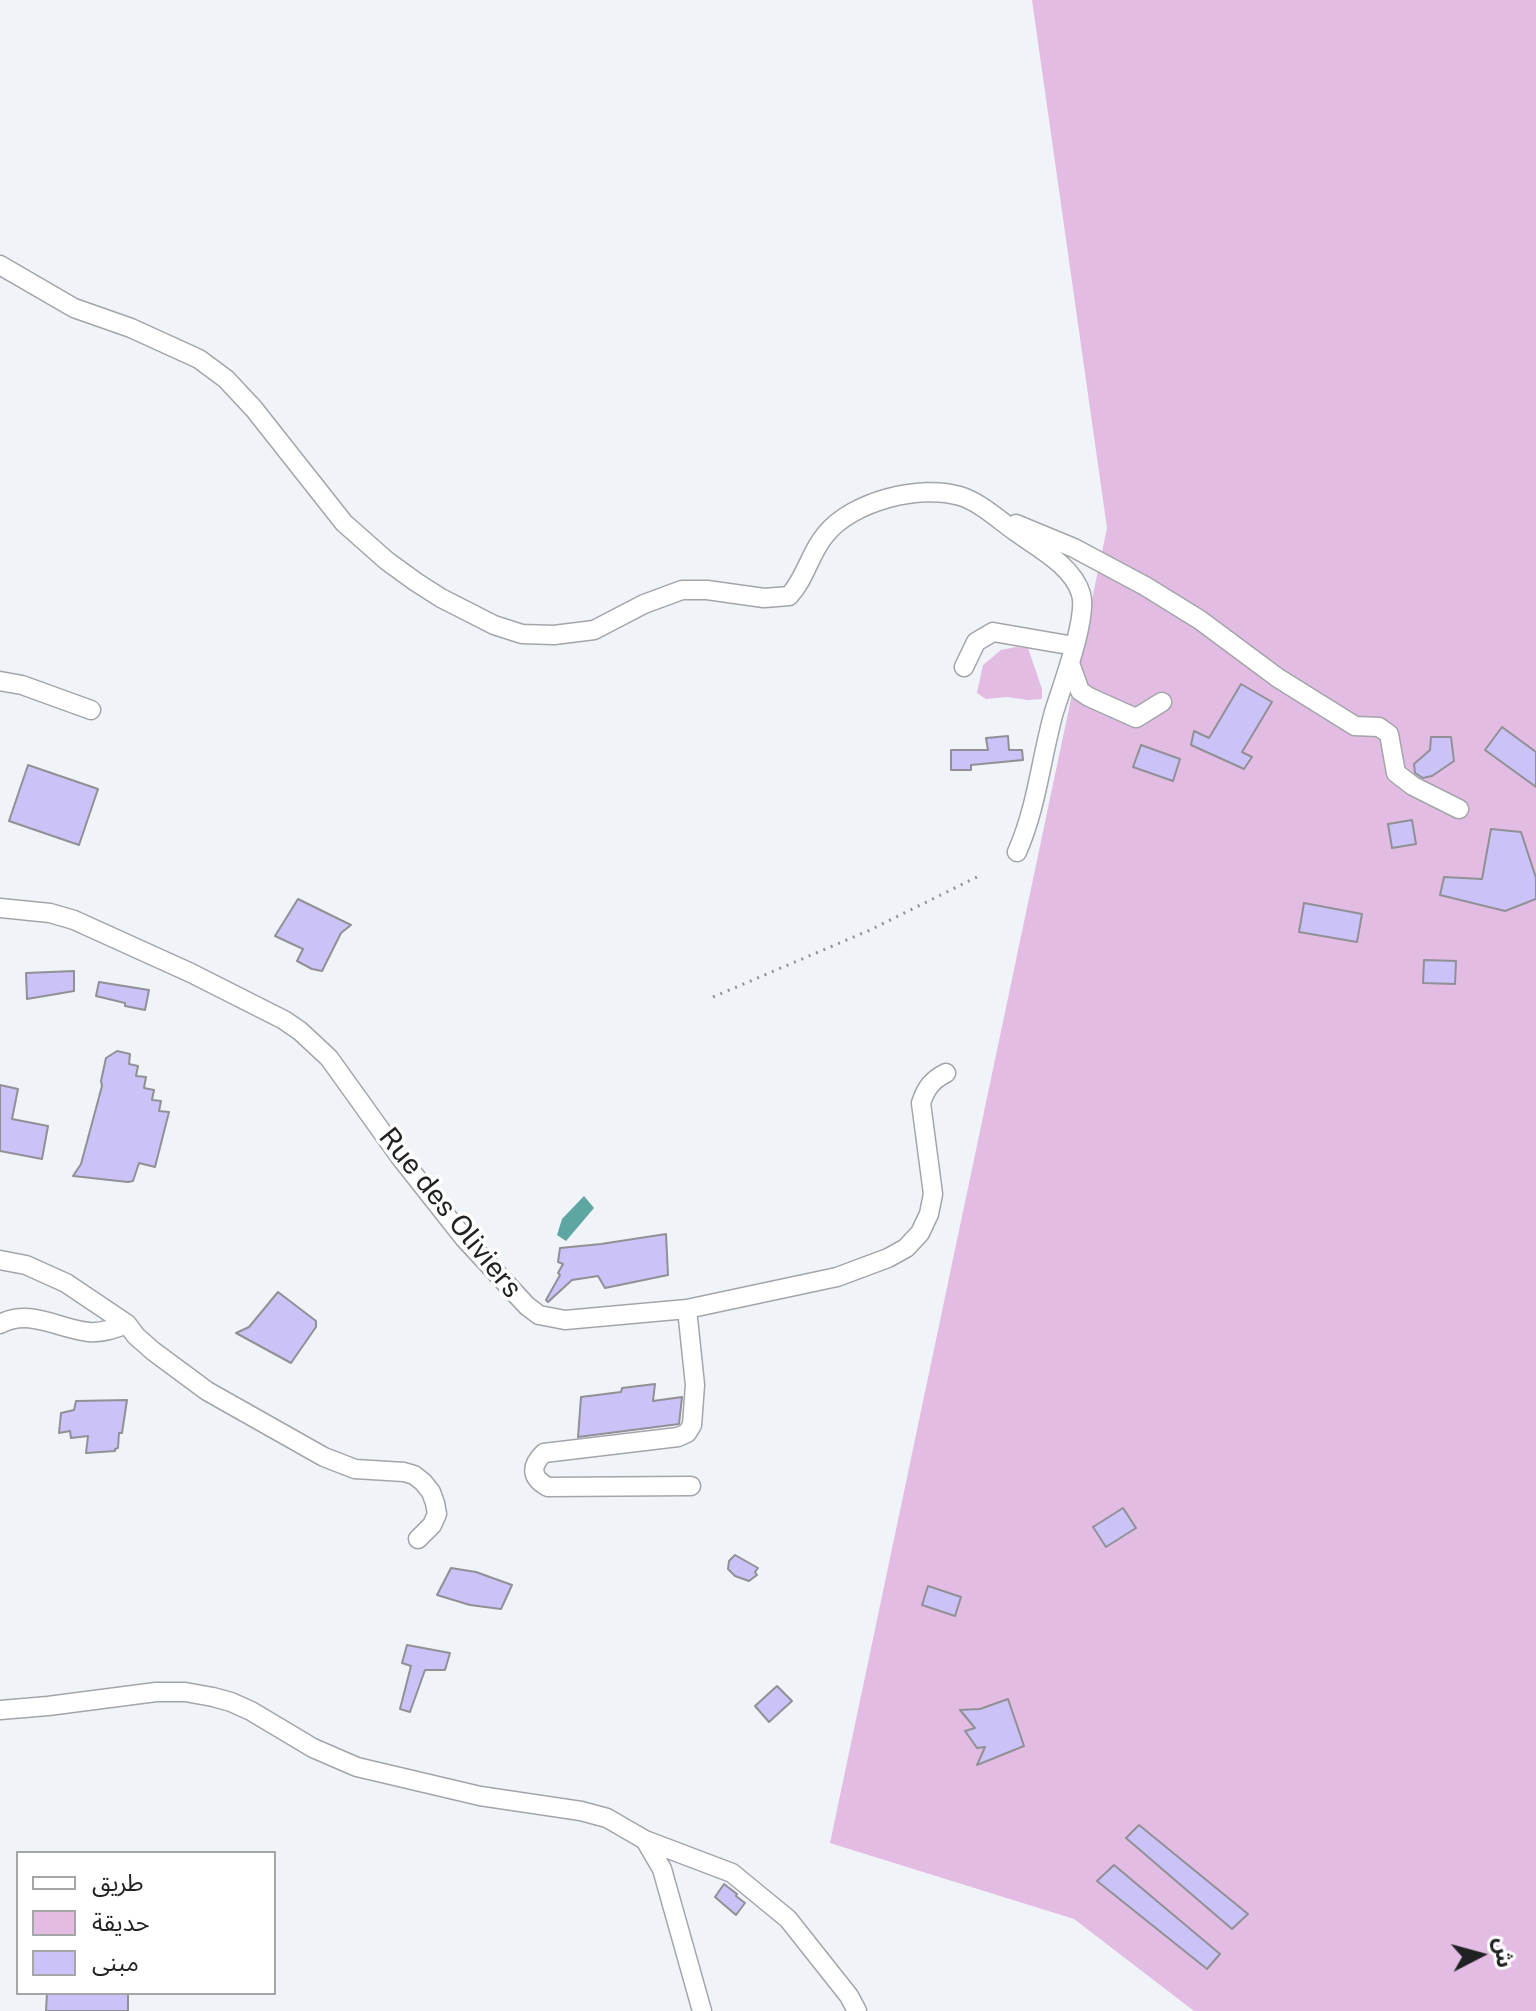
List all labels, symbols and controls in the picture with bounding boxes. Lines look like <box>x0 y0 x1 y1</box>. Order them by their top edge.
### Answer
street label: Rue des Oliviers <box>371 1121 529 1305</box>
legend <box>16 1851 276 1995</box>
text: طريق <box>92 1868 144 1896</box>
text: حديقة <box>92 1908 150 1936</box>
north arrow <box>1440 1915 1520 1995</box>
text: ش <box>1489 1936 1518 1969</box>
text: مبنى <box>92 1948 139 1976</box>

